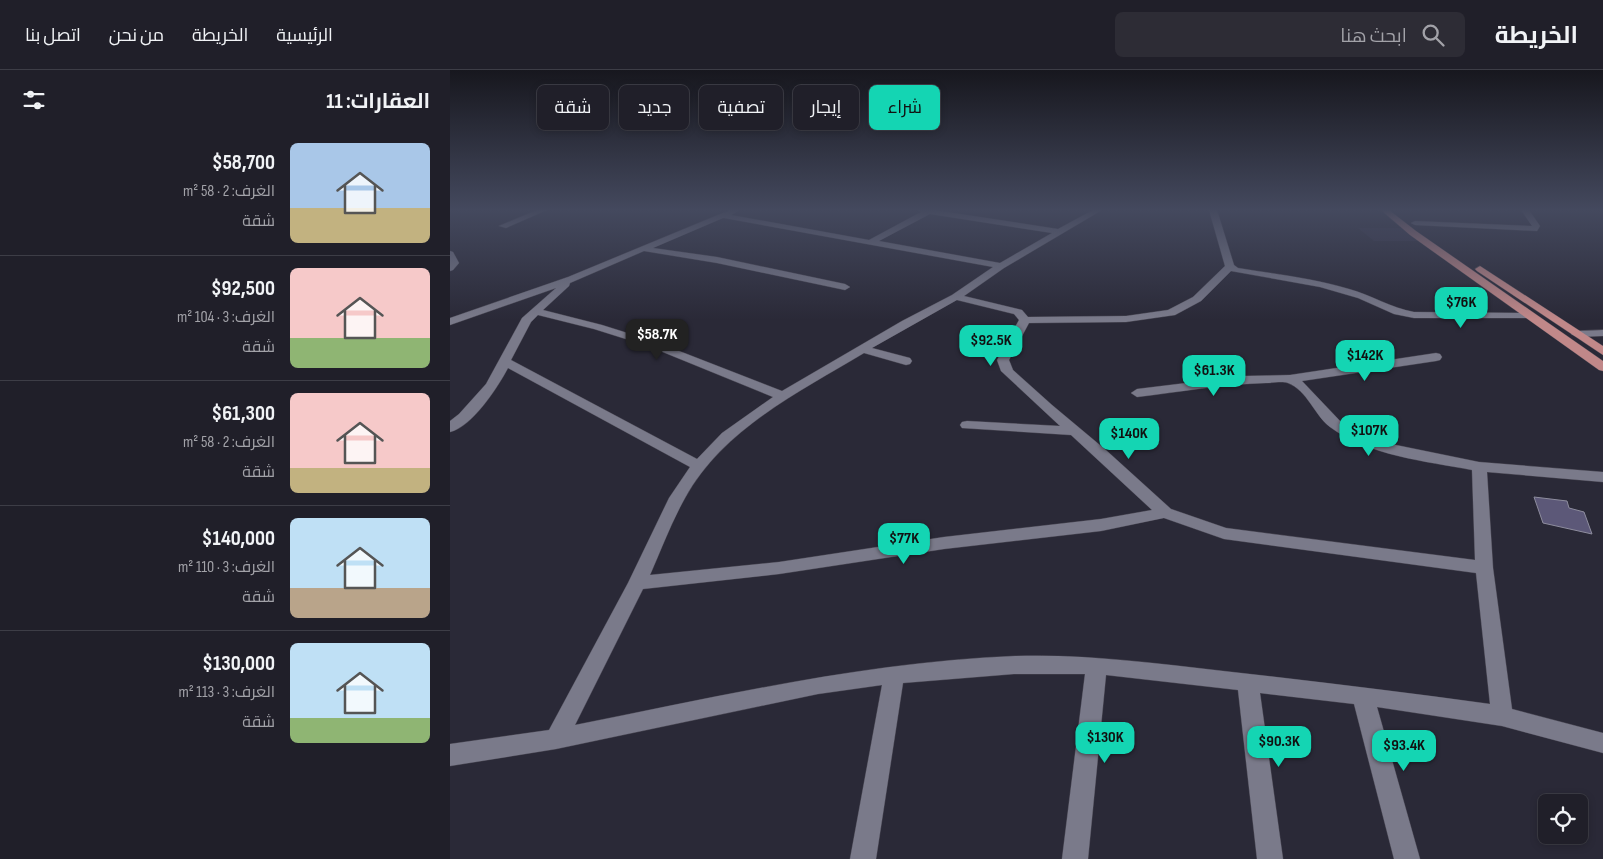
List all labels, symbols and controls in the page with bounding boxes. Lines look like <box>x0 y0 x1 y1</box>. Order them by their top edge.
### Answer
search box <box>1115 12 1465 57</box>
icon: search <box>1419 21 1447 49</box>
text: الخريطة <box>1495 21 1578 50</box>
text: اتصل بنا <box>25 25 81 46</box>
text: من نحن <box>109 25 164 46</box>
text: الخريطة <box>192 25 248 46</box>
text: الرئيسية <box>276 25 333 46</box>
text: ابحث هنا <box>1340 25 1407 48</box>
chip: شقة <box>537 85 609 130</box>
chip: جديد <box>619 85 689 130</box>
chip: تصفية <box>699 85 783 130</box>
chip: إيجار <box>793 85 859 130</box>
chip: شراء <box>869 85 940 130</box>
icon: filters <box>20 86 48 114</box>
text: العقارات: 11 <box>326 89 430 114</box>
text: $58,700 <box>212 150 275 175</box>
icon: home <box>330 163 390 223</box>
text: الغرف: 2 · 58 m² <box>183 182 275 201</box>
text: شقة <box>242 212 275 231</box>
text: $92,500 <box>211 276 275 301</box>
pin: $76K <box>1431 286 1491 329</box>
icon: home <box>330 288 390 348</box>
text: $76K <box>1446 293 1476 312</box>
text: الغرف: 3 · 104 m² <box>177 308 275 327</box>
pin: $58.7K <box>616 318 698 361</box>
pin: $92.5K <box>950 324 1032 367</box>
text: $58.7K <box>637 325 677 344</box>
text: $92.5K <box>970 331 1012 350</box>
text: شقة <box>242 338 275 357</box>
pin: $142K <box>1330 340 1400 382</box>
text: $142K <box>1347 346 1383 365</box>
pin: $61.3K <box>1173 354 1255 397</box>
text: $61.3K <box>1193 361 1235 380</box>
text: $61,300 <box>212 401 275 426</box>
icon: home <box>330 413 390 473</box>
pin: $107K <box>1334 414 1404 457</box>
pin: $140K <box>1094 418 1164 460</box>
text: $107K <box>1350 421 1388 440</box>
text: $140K <box>1110 424 1148 443</box>
text: الغرف: 2 · 58 m² <box>183 433 275 452</box>
text: شقة <box>242 463 275 482</box>
pin: $77K <box>874 522 934 565</box>
text: $140,000 <box>202 526 275 551</box>
text: $77K <box>889 529 919 548</box>
icon: home <box>330 538 390 598</box>
text: الغرف: 3 · 110 m² <box>178 558 275 577</box>
text: شقة <box>242 588 275 607</box>
text: $130,000 <box>202 651 275 676</box>
icon: home <box>330 663 390 723</box>
text: الغرف: 3 · 113 m² <box>179 683 275 702</box>
text: شقة <box>242 713 275 732</box>
pin: $130K <box>1070 722 1140 764</box>
pin: $90.3K <box>1238 726 1320 768</box>
text: $130K <box>1086 728 1124 747</box>
pin: $93.4K <box>1363 730 1445 772</box>
text: $90.3K <box>1258 732 1300 751</box>
text: $93.4K <box>1383 736 1425 755</box>
map controls <box>1538 794 1588 844</box>
button: locate <box>1538 794 1588 844</box>

